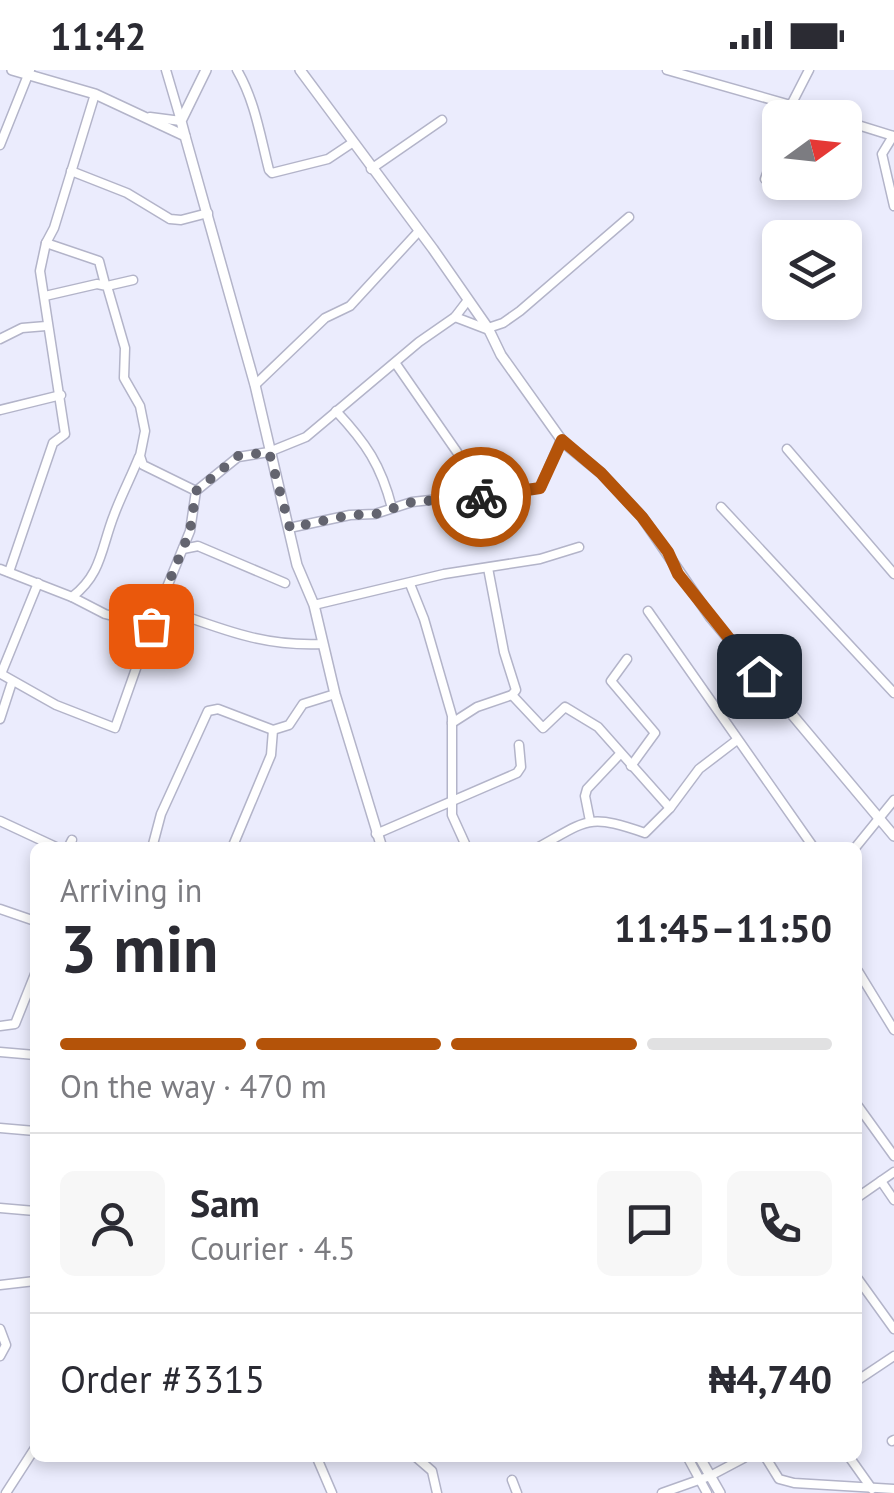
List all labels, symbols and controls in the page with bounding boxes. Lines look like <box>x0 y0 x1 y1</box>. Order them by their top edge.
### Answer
text: 11:42 <box>50 11 146 60</box>
north arrow <box>762 100 862 200</box>
map controls <box>762 100 862 320</box>
button: layers <box>762 220 862 320</box>
courier <box>431 447 531 547</box>
icon: bike <box>454 470 509 525</box>
pin <box>109 584 194 669</box>
icon: bag <box>124 599 179 654</box>
pin <box>717 634 802 719</box>
icon: home <box>732 649 787 704</box>
text: Arriving in <box>60 869 202 911</box>
text: 11:45–11:50 <box>614 903 832 952</box>
text: 3 min <box>60 906 219 990</box>
text: On the way · 470 m <box>60 1065 327 1107</box>
button: person <box>60 1171 165 1276</box>
button: chat <box>597 1171 702 1276</box>
button: phone <box>727 1171 832 1276</box>
text: Sam <box>190 1178 260 1227</box>
text: Courier · 4.5 <box>190 1227 356 1269</box>
text: Order #3315 <box>60 1354 265 1403</box>
text: ₦4,740 <box>709 1354 832 1403</box>

